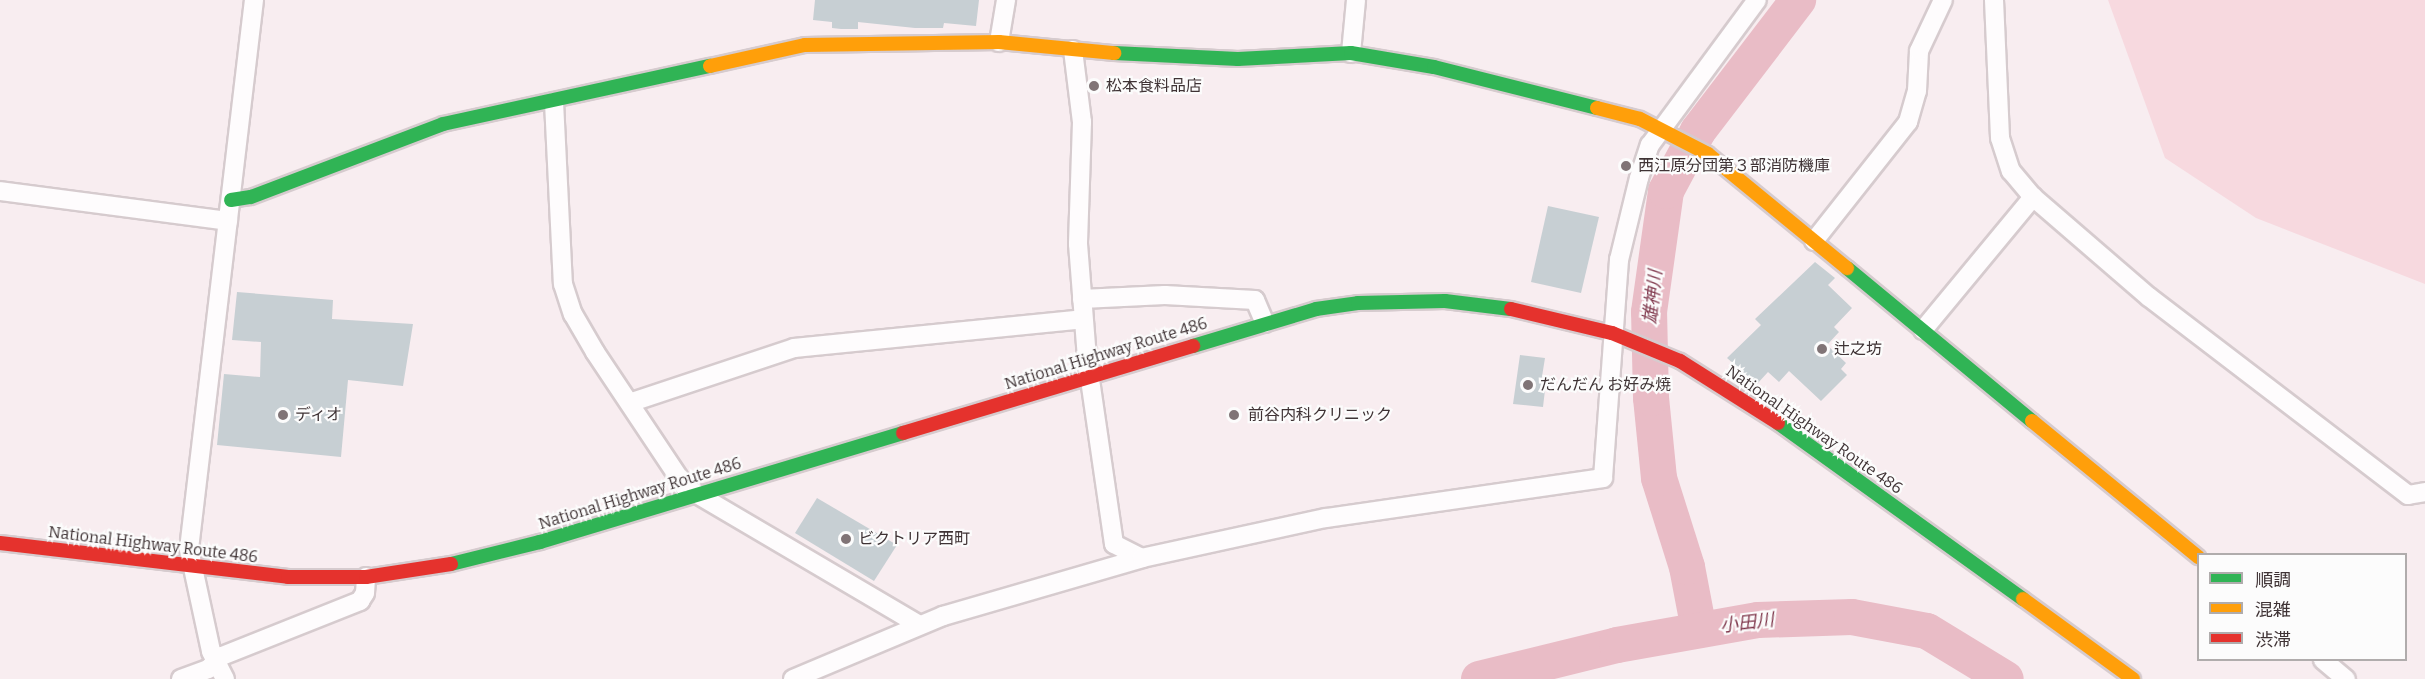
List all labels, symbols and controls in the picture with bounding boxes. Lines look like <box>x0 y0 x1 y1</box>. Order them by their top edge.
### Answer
place label: 松本食料品店 <box>1106 76 1202 96</box>
marker: 松本食料品店 <box>1087 79 1101 93</box>
place label: 西江原分団第３部消防機庫 <box>1638 156 1830 176</box>
marker: 西江原分団第３部消防機庫 <box>1619 159 1633 173</box>
water label: 雄神川 <box>1639 269 1667 325</box>
street label: National Highway Route 486 <box>1002 314 1210 394</box>
place label: 辻之坊 <box>1834 339 1882 359</box>
marker: 辻之坊 <box>1815 342 1829 356</box>
street label: National Highway Route 486 <box>1722 362 1906 498</box>
place label: だんだん お好み焼 <box>1540 375 1671 395</box>
marker: だんだん お好み焼 <box>1521 378 1535 392</box>
place label: ディオ <box>295 405 343 425</box>
place label: 前谷内科クリニック <box>1248 405 1392 425</box>
marker: 前谷内科クリニック <box>1225 406 1243 424</box>
marker: ディオ <box>276 408 290 422</box>
street label: National Highway Route 486 <box>536 454 744 534</box>
street label: National Highway Route 486 <box>47 523 259 567</box>
place label: ビクトリア西町 <box>858 529 970 549</box>
marker: ビクトリア西町 <box>839 532 853 546</box>
legend <box>2197 553 2407 661</box>
text: 順調 <box>2255 569 2291 591</box>
text: 混雑 <box>2255 599 2291 621</box>
water label: 小田川 <box>1719 609 1775 637</box>
text: 渋滞 <box>2255 629 2291 651</box>

